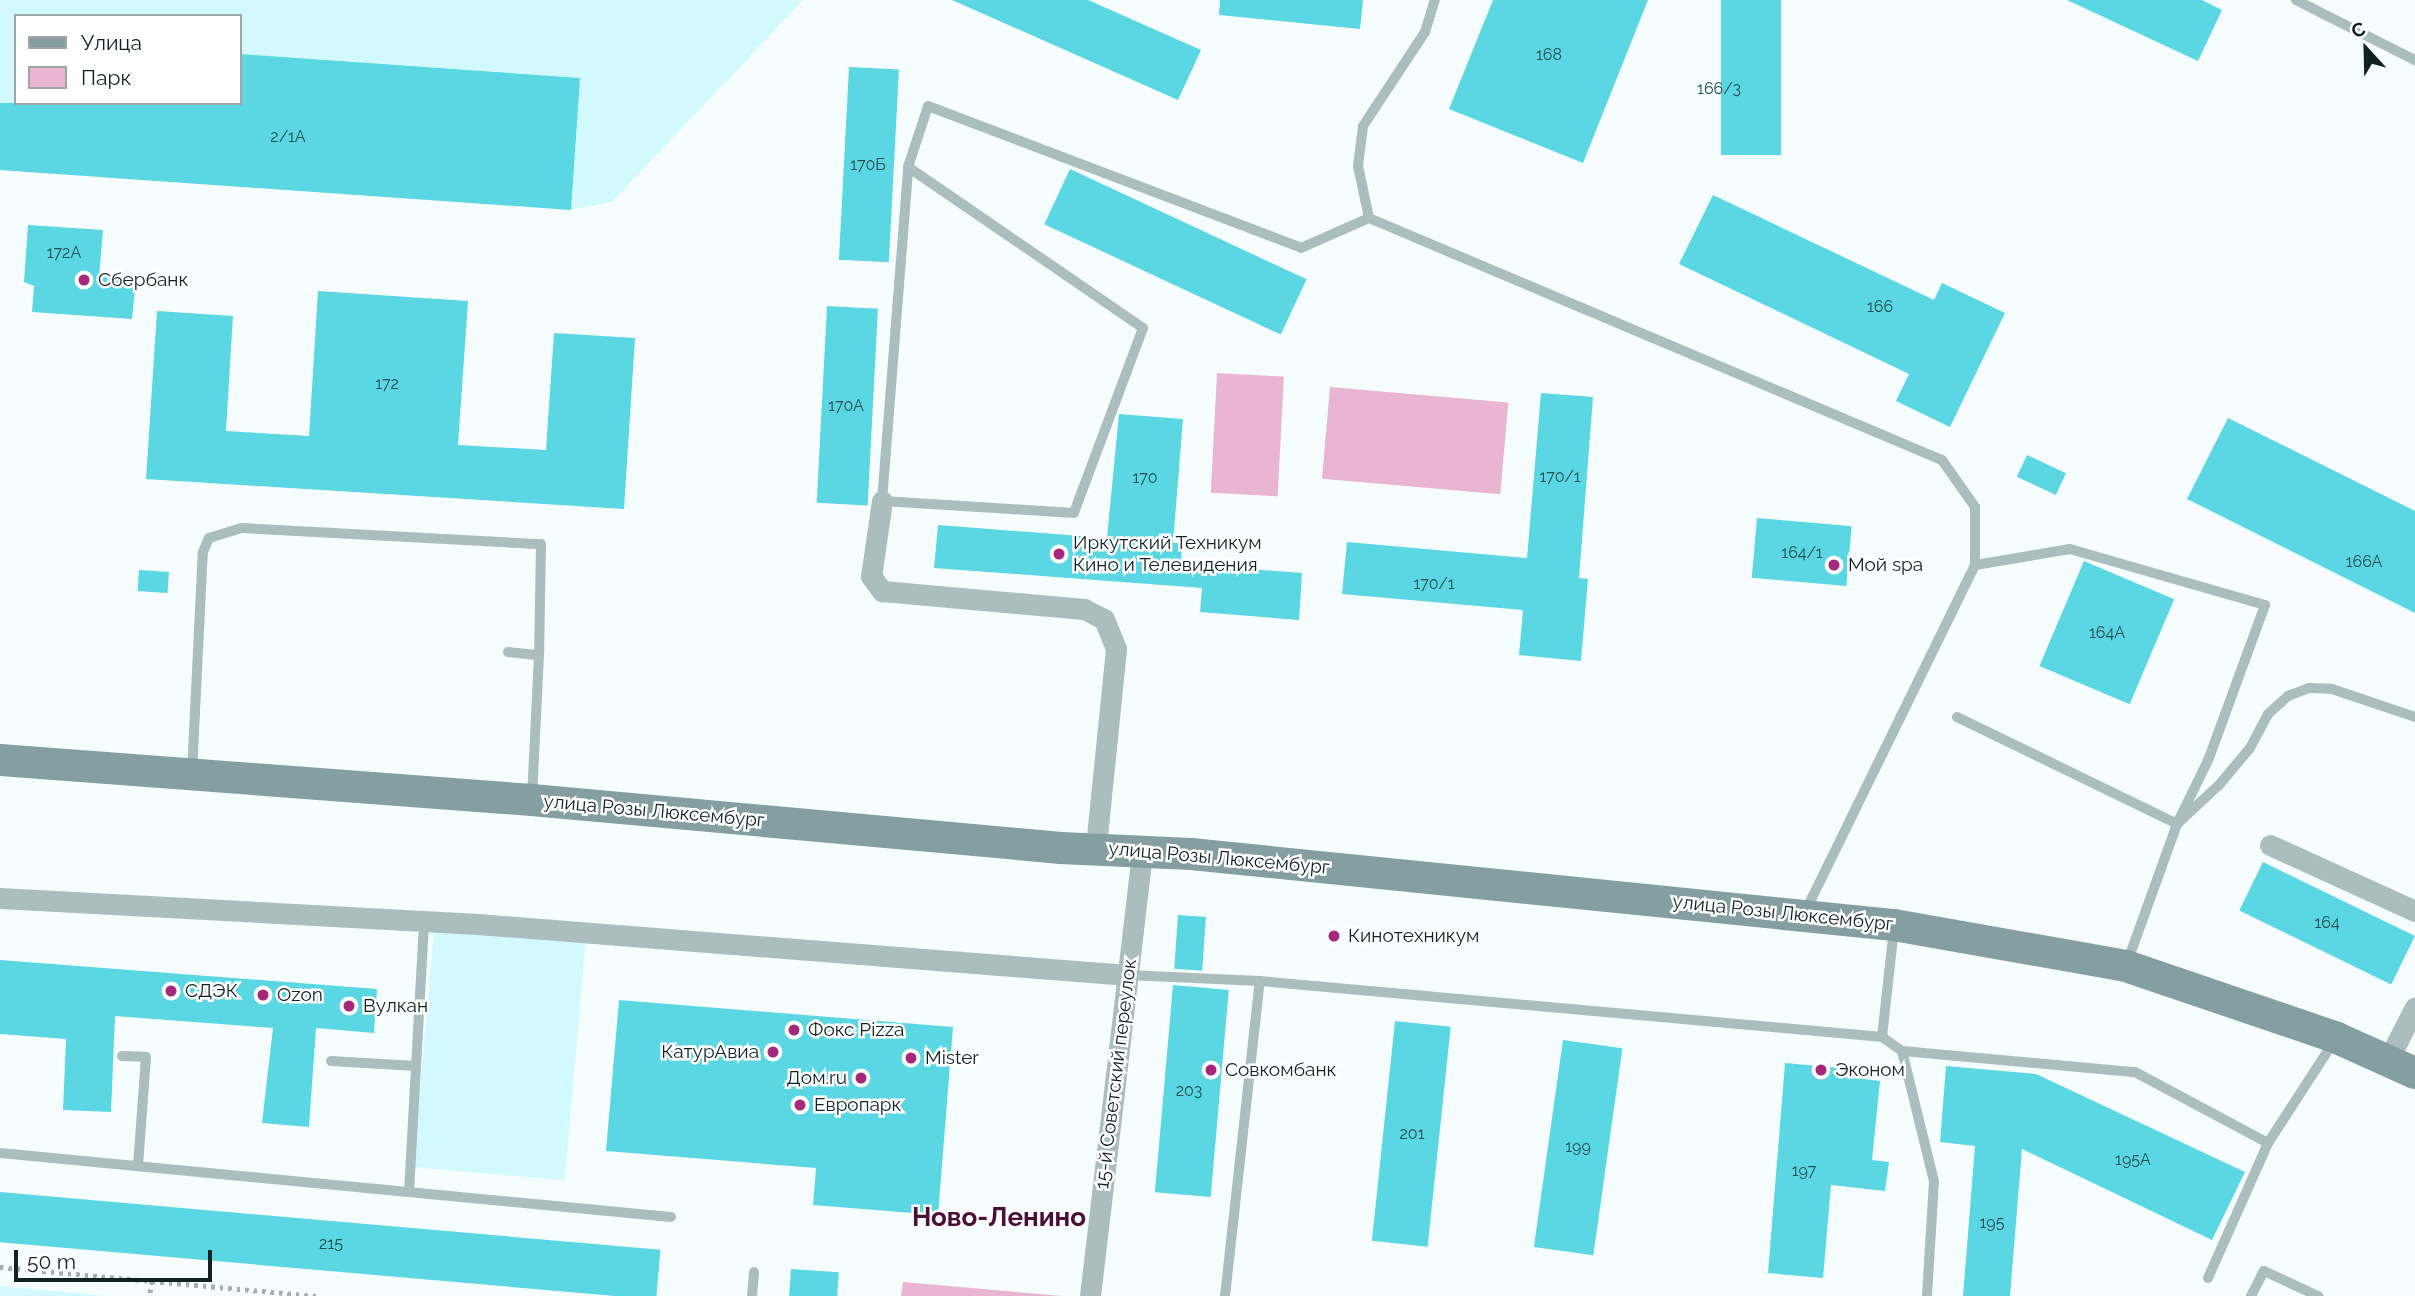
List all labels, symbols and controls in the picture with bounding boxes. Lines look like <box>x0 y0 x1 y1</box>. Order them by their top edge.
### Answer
legend <box>14 14 242 105</box>
north arrow <box>2331 14 2401 84</box>
text: С <box>2348 17 2368 42</box>
text: Улица <box>81 30 142 55</box>
house number: 168 <box>1536 45 1562 65</box>
text: Парк <box>81 65 131 90</box>
house number: 166/3 <box>1697 79 1741 99</box>
house number: 2/1А <box>270 127 306 147</box>
house number: 170Б <box>850 155 886 175</box>
house number: 172А <box>47 243 81 263</box>
place label: Сбербанк <box>98 269 188 291</box>
marker: Сбербанк <box>76 272 92 288</box>
house number: 166 <box>1867 297 1893 317</box>
house number: 172 <box>375 374 399 394</box>
house number: 170А <box>828 396 864 416</box>
house number: 170/1 <box>1539 467 1581 487</box>
house number: 170 <box>1132 468 1158 488</box>
place label: Иркутский Техникум Кино и Телевидения <box>1073 532 1262 576</box>
house number: 164/1 <box>1781 543 1823 563</box>
marker: Иркутский Техникум Кино и Телевидения <box>1051 546 1067 562</box>
house number: 166А <box>2346 552 2382 572</box>
place label: Мой spa <box>1848 554 1923 576</box>
marker: Мой spa <box>1826 557 1842 573</box>
house number: 170/1 <box>1413 574 1455 594</box>
house number: 164А <box>2089 623 2125 643</box>
street label: улица Розы Люксембург <box>542 790 766 832</box>
street label: улица Розы Люксембург <box>1107 837 1331 879</box>
street label: улица Розы Люксембург <box>1671 890 1895 936</box>
house number: 164 <box>2314 913 2340 933</box>
place label: Кинотехникум <box>1348 925 1479 947</box>
marker: Кинотехникум <box>1326 928 1342 944</box>
street label: 15-й Советский переулок <box>1091 958 1141 1190</box>
place label: СДЭК <box>185 980 238 1002</box>
marker: СДЭК <box>163 983 179 999</box>
place label: Ozon <box>277 984 323 1006</box>
marker: Ozon <box>255 987 271 1003</box>
place label: Вулкан <box>363 995 428 1017</box>
marker: Вулкан <box>341 998 357 1014</box>
place label: Фокс Pizza <box>808 1019 904 1041</box>
marker: Фокс Pizza <box>786 1022 802 1038</box>
place label: КатурАвиа <box>661 1041 759 1063</box>
marker: КатурАвиа <box>765 1044 781 1060</box>
place label: Mister <box>925 1047 979 1069</box>
marker: Mister <box>903 1050 919 1066</box>
place label: Совкомбанк <box>1225 1059 1336 1081</box>
place label: Эконом <box>1835 1059 1905 1081</box>
marker: Совкомбанк <box>1203 1062 1219 1078</box>
marker: Эконом <box>1813 1062 1829 1078</box>
place label: Дом.ru <box>787 1067 847 1089</box>
marker: Дом.ru <box>853 1070 869 1086</box>
house number: 203 <box>1176 1081 1202 1101</box>
place label: Европарк <box>814 1094 901 1116</box>
marker: Европарк <box>792 1097 808 1113</box>
house number: 201 <box>1400 1124 1424 1144</box>
house number: 199 <box>1565 1137 1591 1157</box>
house number: 195А <box>2115 1150 2151 1170</box>
house number: 197 <box>1792 1161 1816 1181</box>
district label: Ново-Ленино <box>912 1202 1086 1234</box>
house number: 195 <box>1980 1213 2004 1233</box>
house number: 215 <box>319 1234 343 1254</box>
scale bar <box>18 1236 215 1280</box>
text: 50 m <box>27 1249 76 1274</box>

